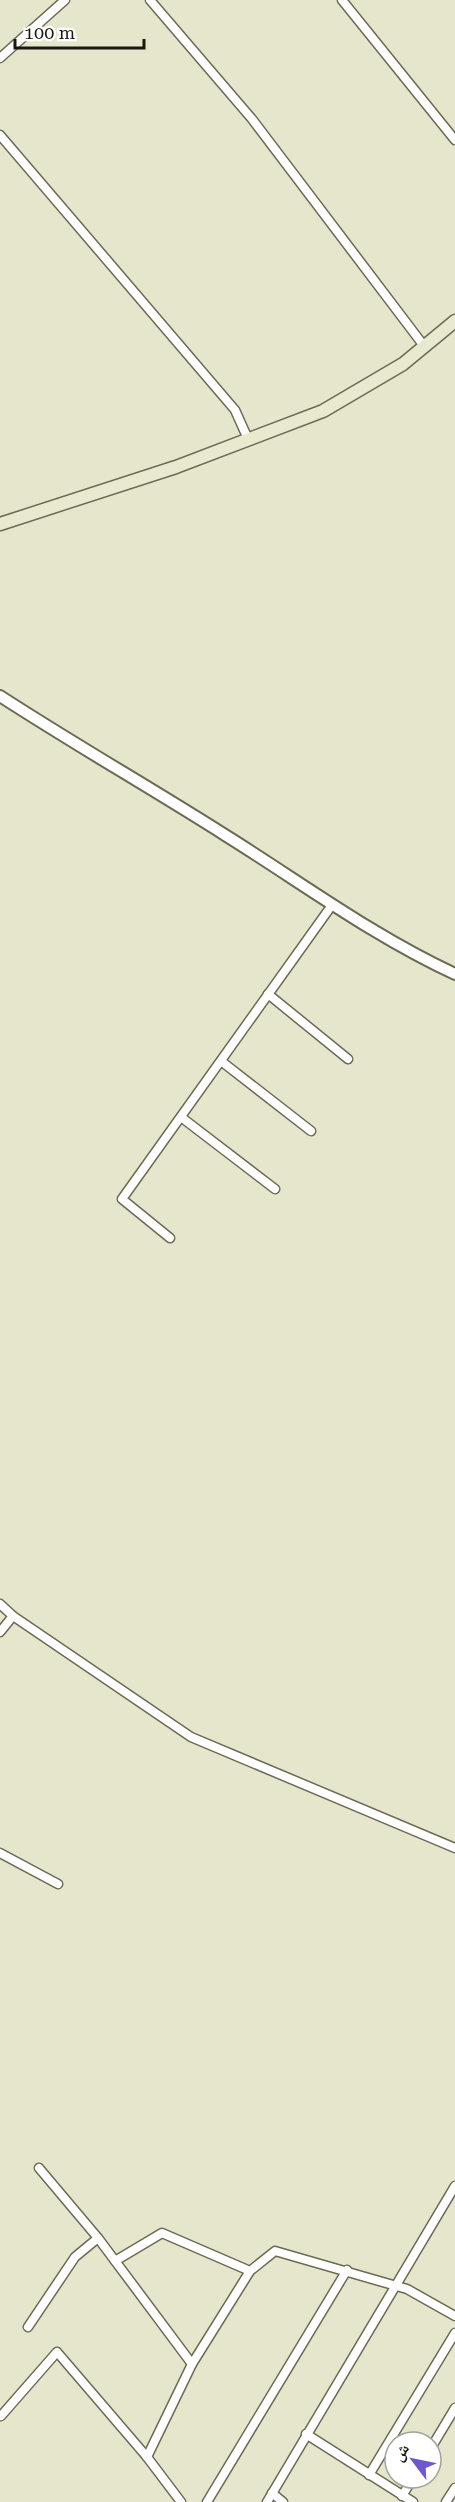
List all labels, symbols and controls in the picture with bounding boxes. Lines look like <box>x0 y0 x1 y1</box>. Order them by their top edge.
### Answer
scale bar <box>15 12 144 50</box>
text: 100 m <box>24 22 75 43</box>
north arrow <box>383 2430 443 2490</box>
text: ش <box>388 2440 413 2465</box>

